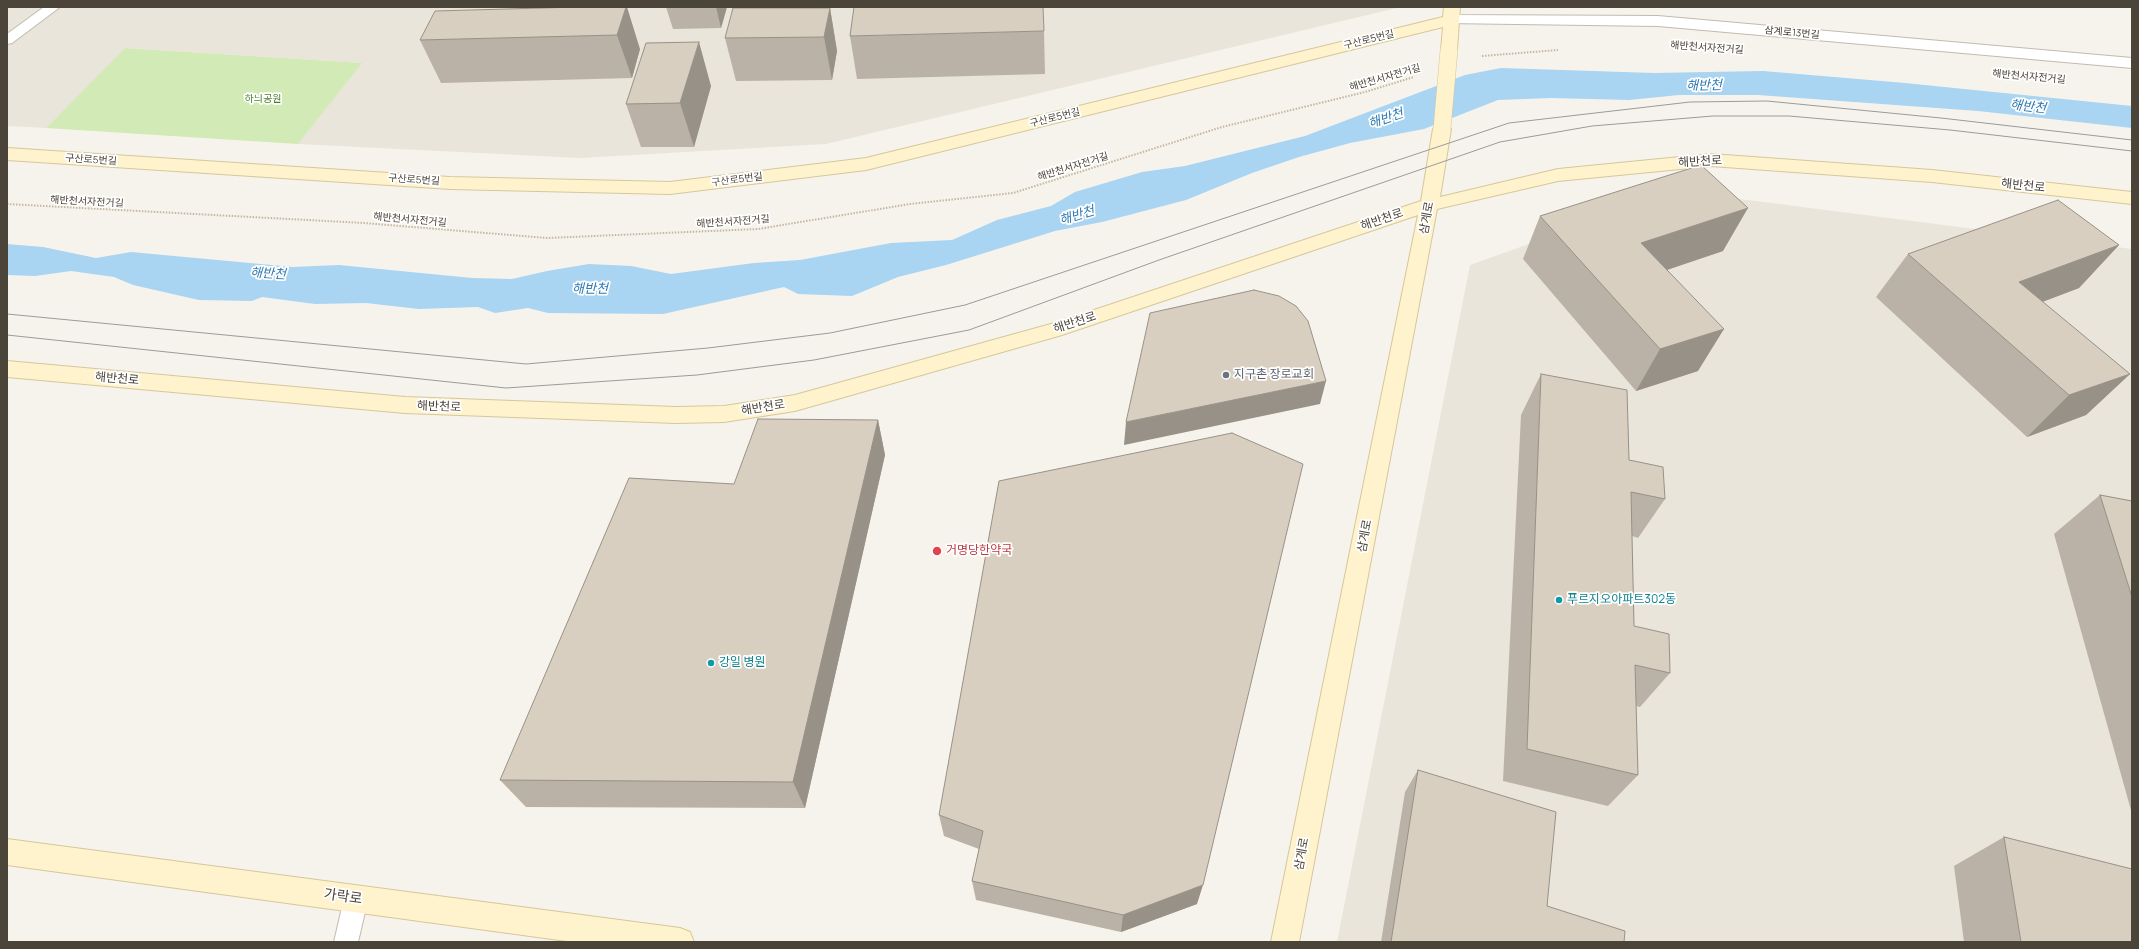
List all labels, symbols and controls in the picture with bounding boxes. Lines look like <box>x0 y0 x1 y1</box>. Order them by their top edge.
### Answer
street label: 삼계로13번길 <box>1764 25 1820 41</box>
street label: 구산로5번길 <box>1342 28 1396 52</box>
street label: 해반천서자전거길 <box>1670 39 1744 57</box>
street label: 해반천서자전거길 <box>1348 62 1422 94</box>
street label: 해반천서자전거길 <box>1992 68 2066 86</box>
water label: 해반천 <box>1686 78 1722 94</box>
park label: 하늬공원 <box>245 93 281 105</box>
water label: 해반천 <box>2009 97 2047 117</box>
street label: 구산로5번길 <box>1028 106 1082 130</box>
water label: 해반천 <box>1366 106 1406 132</box>
street label: 해반천서자전거길 <box>1036 151 1110 183</box>
street label: 구산로5번길 <box>65 152 117 168</box>
street label: 해반천로 <box>1678 154 1722 170</box>
street label: 구산로5번길 <box>711 171 763 189</box>
street label: 구산로5번길 <box>388 172 440 188</box>
street label: 해반천로 <box>2000 177 2046 195</box>
street label: 해반천서자전거길 <box>50 194 124 210</box>
street label: 삼계로 <box>1417 200 1437 236</box>
water label: 해반천 <box>1058 203 1096 229</box>
street label: 해반천로 <box>1359 206 1405 234</box>
street label: 해반천서자전거길 <box>373 211 447 229</box>
street label: 해반천서자전거길 <box>696 213 770 231</box>
water label: 해반천 <box>250 265 286 283</box>
water label: 해반천 <box>572 281 608 297</box>
street label: 해반천로 <box>1052 309 1098 337</box>
place label: 지구촌 장로교회 <box>1234 368 1314 382</box>
street label: 해반천로 <box>94 370 140 388</box>
marker: 지구촌 장로교회 <box>1221 370 1231 380</box>
street label: 해반천로 <box>740 397 786 419</box>
street label: 해반천로 <box>417 399 461 415</box>
street label: 삼계로 <box>1355 518 1375 554</box>
place label: 거명당한약국 <box>946 544 1012 558</box>
marker: 거명당한약국 <box>931 545 943 557</box>
place label: 푸르지오아파트302동 <box>1567 593 1676 607</box>
marker: 푸르지오아파트302동 <box>1554 595 1564 605</box>
place label: 강일 병원 <box>719 656 766 670</box>
marker: 강일 병원 <box>706 658 716 668</box>
street label: 삼계로 <box>1292 836 1312 872</box>
street label: 가락로 <box>323 886 363 908</box>

